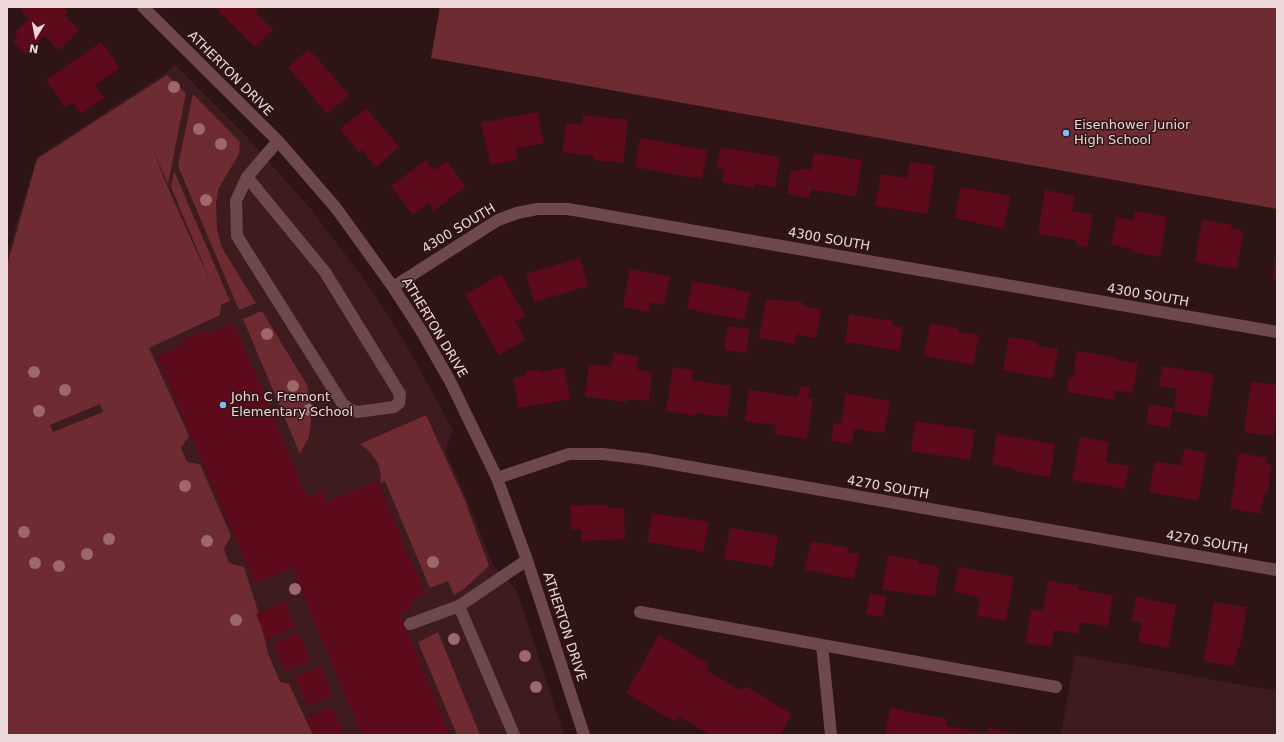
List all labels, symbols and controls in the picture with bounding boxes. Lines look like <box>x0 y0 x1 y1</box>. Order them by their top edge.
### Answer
north arrow <box>16 16 56 56</box>
street label: ATHERTON DRIVE <box>184 28 276 120</box>
text: N <box>28 41 39 56</box>
place label: Eisenhower Junior High School <box>1074 118 1190 149</box>
marker: Eisenhower Junior High School <box>1061 128 1071 138</box>
street label: 4300 SOUTH <box>419 201 499 257</box>
street label: 4300 SOUTH <box>787 225 871 255</box>
street label: ATHERTON DRIVE <box>398 275 470 381</box>
street label: 4300 SOUTH <box>1106 281 1190 311</box>
place label: John C Fremont Elementary School <box>231 390 353 421</box>
marker: John C Fremont Elementary School <box>218 400 228 410</box>
street label: 4270 SOUTH <box>846 473 930 503</box>
street label: 4270 SOUTH <box>1165 528 1249 558</box>
street label: ATHERTON DRIVE <box>539 570 589 684</box>

